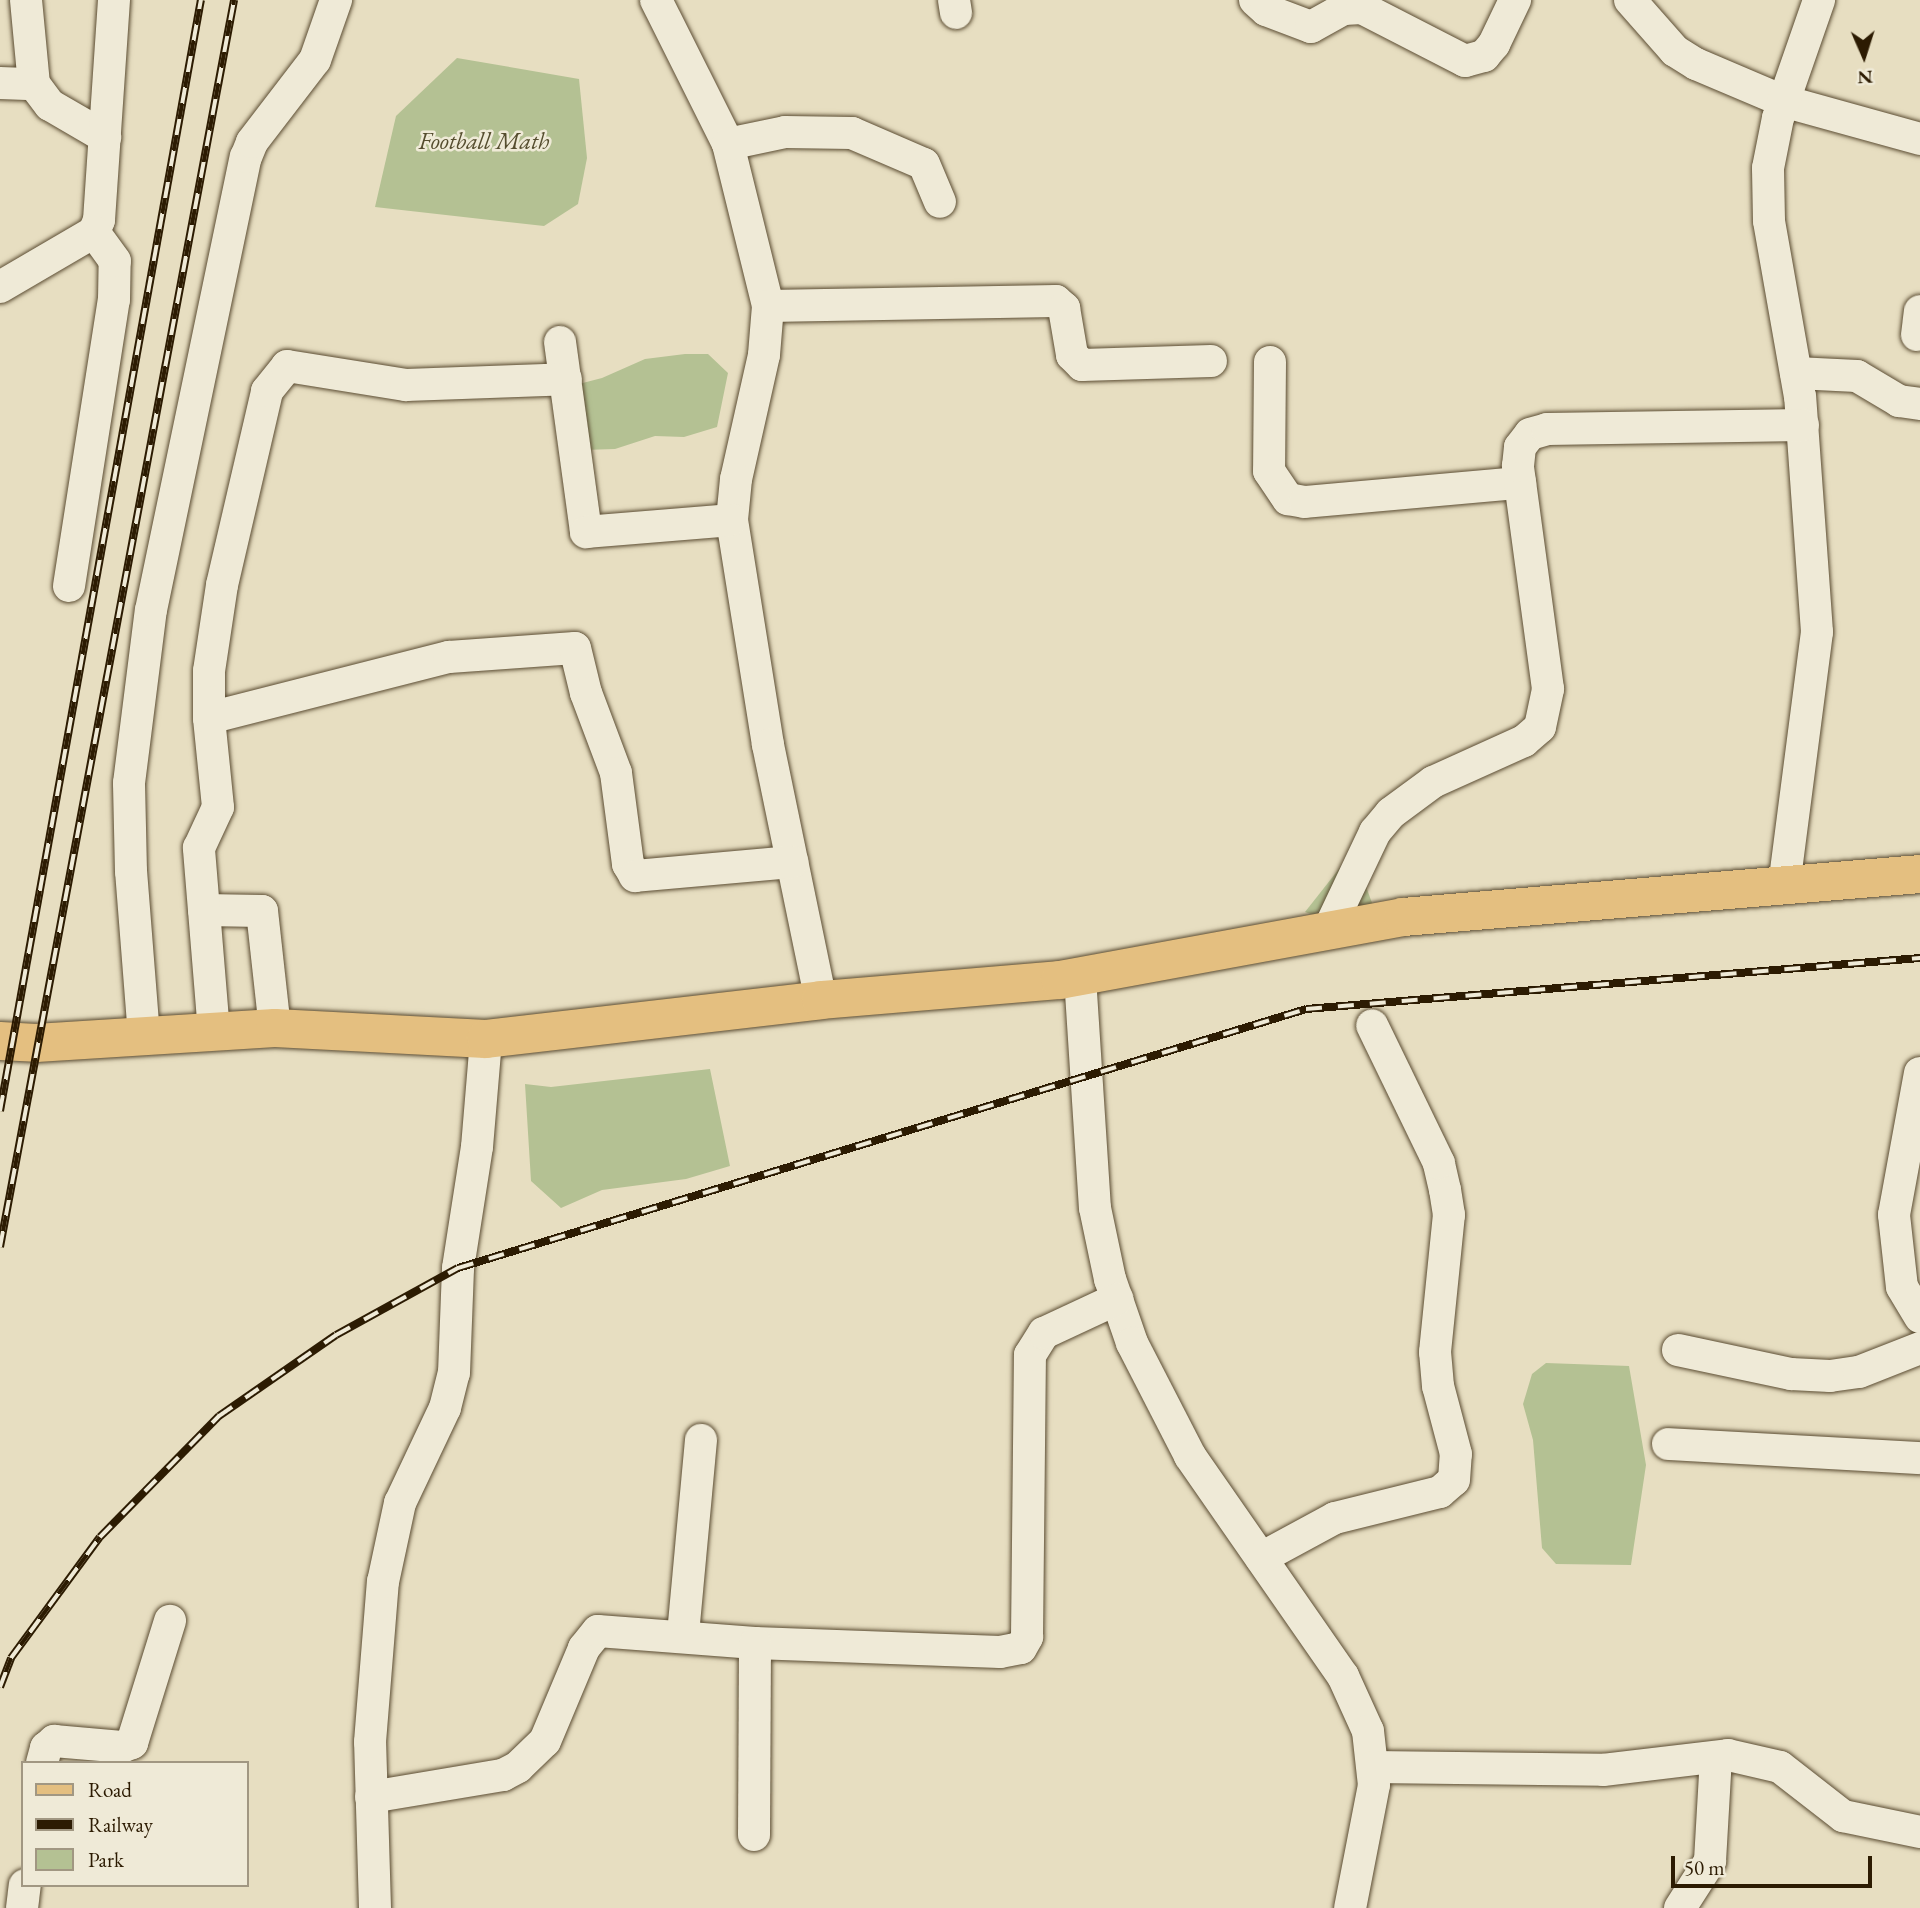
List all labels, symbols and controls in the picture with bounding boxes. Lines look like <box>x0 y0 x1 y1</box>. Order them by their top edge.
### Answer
north arrow <box>1829 21 1899 91</box>
text: N <box>1857 65 1873 90</box>
park label: Football Math <box>418 127 550 155</box>
legend <box>21 1761 248 1887</box>
text: Road <box>88 1776 132 1803</box>
text: Railway <box>88 1811 153 1838</box>
scale bar <box>1675 1842 1876 1886</box>
text: Park <box>88 1846 124 1873</box>
text: 50 m <box>1684 1854 1725 1881</box>

